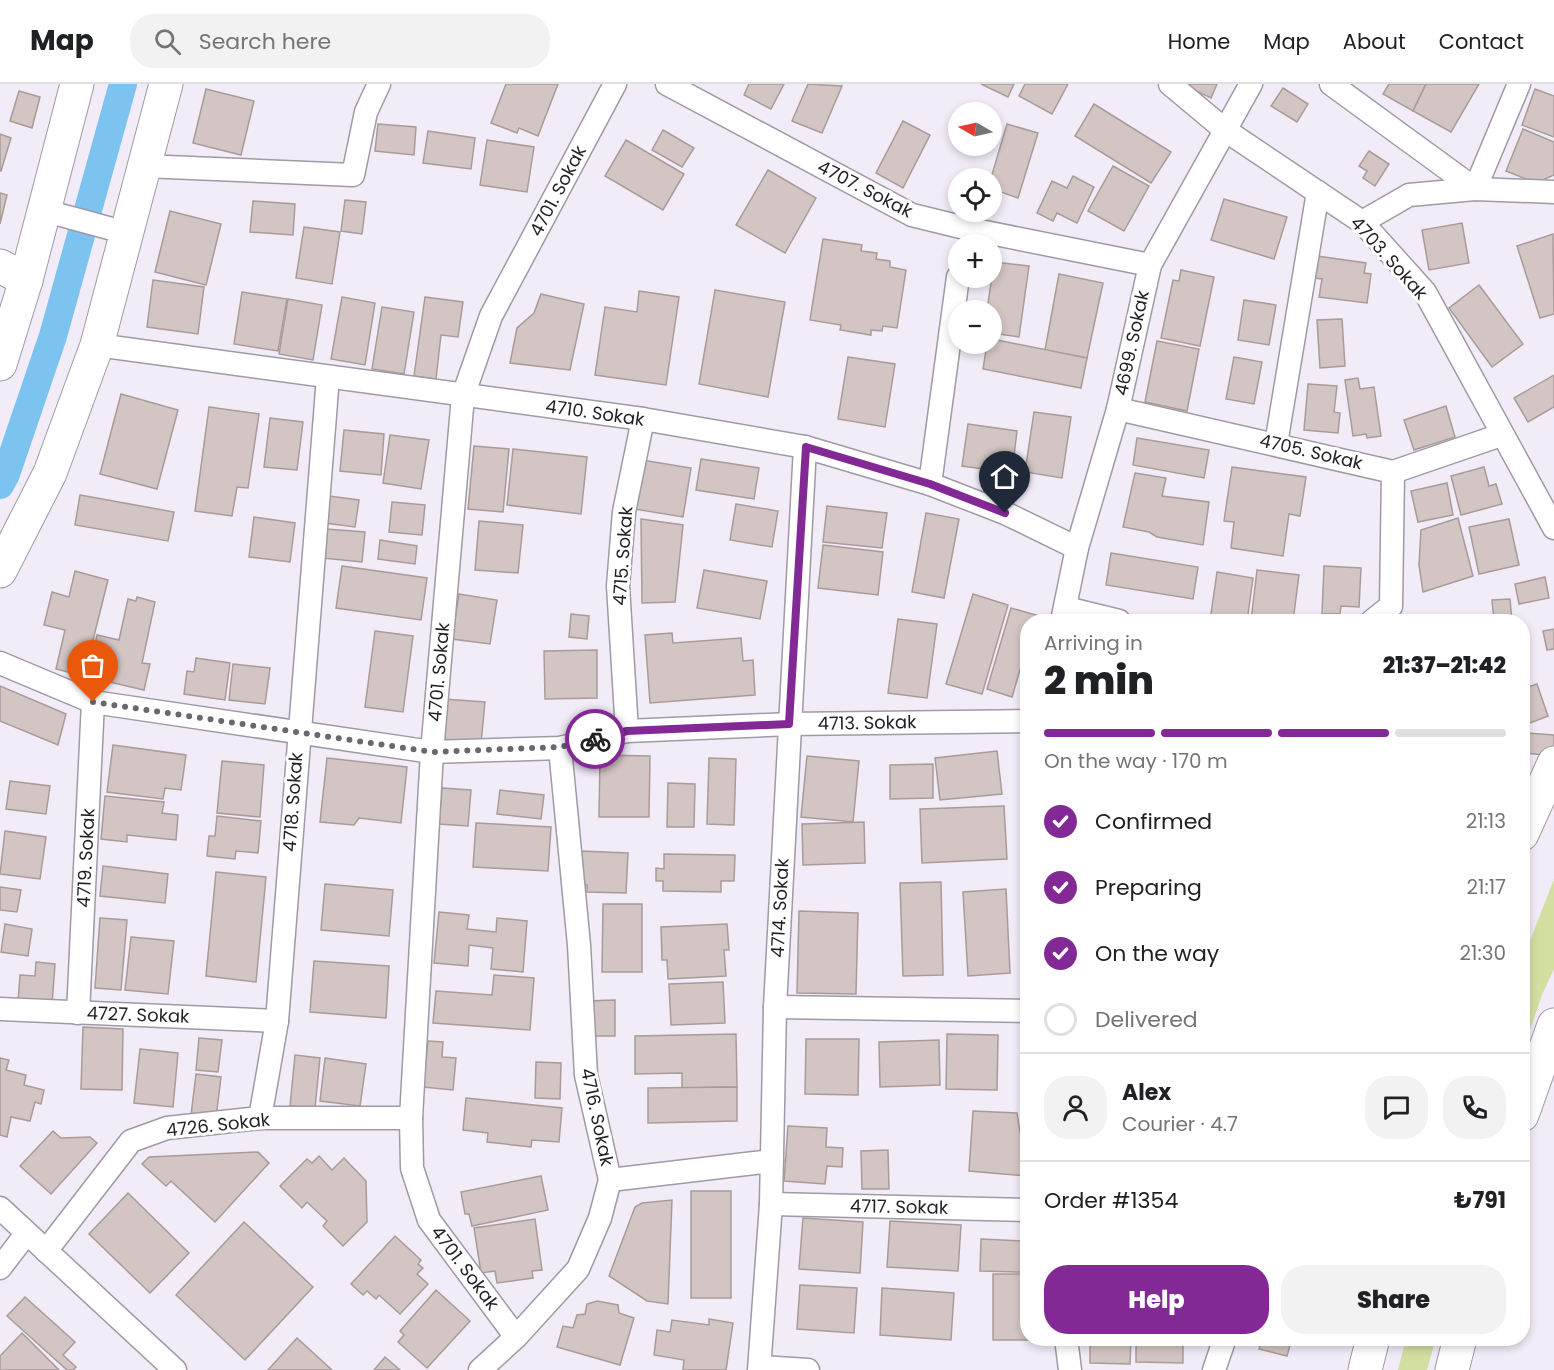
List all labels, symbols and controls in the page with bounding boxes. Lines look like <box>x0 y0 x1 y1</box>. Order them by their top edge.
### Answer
search box <box>130 14 550 68</box>
text: Map <box>30 21 94 60</box>
icon: search <box>151 25 184 58</box>
text: Search here <box>199 26 331 57</box>
text: Home <box>1168 27 1230 56</box>
text: Map <box>1263 27 1310 56</box>
text: About <box>1343 27 1406 56</box>
text: Contact <box>1439 27 1524 56</box>
north arrow <box>948 102 1002 156</box>
map controls <box>948 102 1002 354</box>
street label: 4701. Sokak <box>523 140 592 241</box>
street label: 4707. Sokak <box>813 154 918 224</box>
button: locate <box>948 168 1002 222</box>
street label: 4703. Sokak <box>1345 210 1434 305</box>
button: + <box>948 234 1002 288</box>
street label: 4699. Sokak <box>1108 287 1155 398</box>
button: − <box>948 300 1002 354</box>
street label: 4710. Sokak <box>544 393 647 432</box>
street label: 4705. Sokak <box>1257 428 1366 476</box>
pin <box>979 451 1030 513</box>
icon: home <box>988 460 1021 493</box>
street label: 4715. Sokak <box>607 505 638 607</box>
street label: 4701. Sokak <box>422 621 455 723</box>
text: Arriving in <box>1044 629 1143 657</box>
pin <box>67 640 118 702</box>
icon: bag <box>76 649 109 682</box>
text: 21:37–21:42 <box>1383 650 1506 681</box>
text: 2 min <box>1044 653 1154 708</box>
courier <box>565 709 625 769</box>
street label: 4713. Sokak <box>817 709 917 736</box>
icon: bike <box>579 723 612 756</box>
text: On the way · 170 m <box>1044 747 1228 775</box>
street label: 4718. Sokak <box>277 751 308 853</box>
icon: check <box>1044 805 1077 838</box>
text: Confirmed <box>1095 806 1212 837</box>
street label: 4719. Sokak <box>70 807 101 908</box>
text: 21:13 <box>1466 807 1506 835</box>
street label: 4714. Sokak <box>764 857 795 958</box>
icon: check <box>1044 871 1077 904</box>
text: Preparing <box>1095 872 1202 903</box>
text: 21:17 <box>1467 873 1506 901</box>
icon: check <box>1044 937 1077 970</box>
text: On the way <box>1095 938 1219 969</box>
text: 21:30 <box>1460 939 1506 967</box>
street label: 4727. Sokak <box>86 1000 191 1029</box>
text: Delivered <box>1095 1004 1198 1035</box>
street label: 4716. Sokak <box>575 1066 620 1169</box>
button: person <box>1044 1076 1107 1139</box>
button: chat <box>1365 1076 1428 1139</box>
button: phone <box>1443 1076 1506 1139</box>
text: Alex <box>1122 1077 1171 1108</box>
street label: 4726. Sokak <box>165 1107 272 1142</box>
text: Courier · 4.7 <box>1122 1110 1238 1138</box>
text: Order #1354 <box>1044 1185 1178 1216</box>
text: ₺791 <box>1454 1185 1506 1216</box>
street label: 4717. Sokak <box>850 1193 949 1220</box>
street label: 4701. Sokak <box>425 1220 506 1316</box>
button: Help <box>1044 1265 1269 1334</box>
button: Share <box>1281 1265 1506 1334</box>

